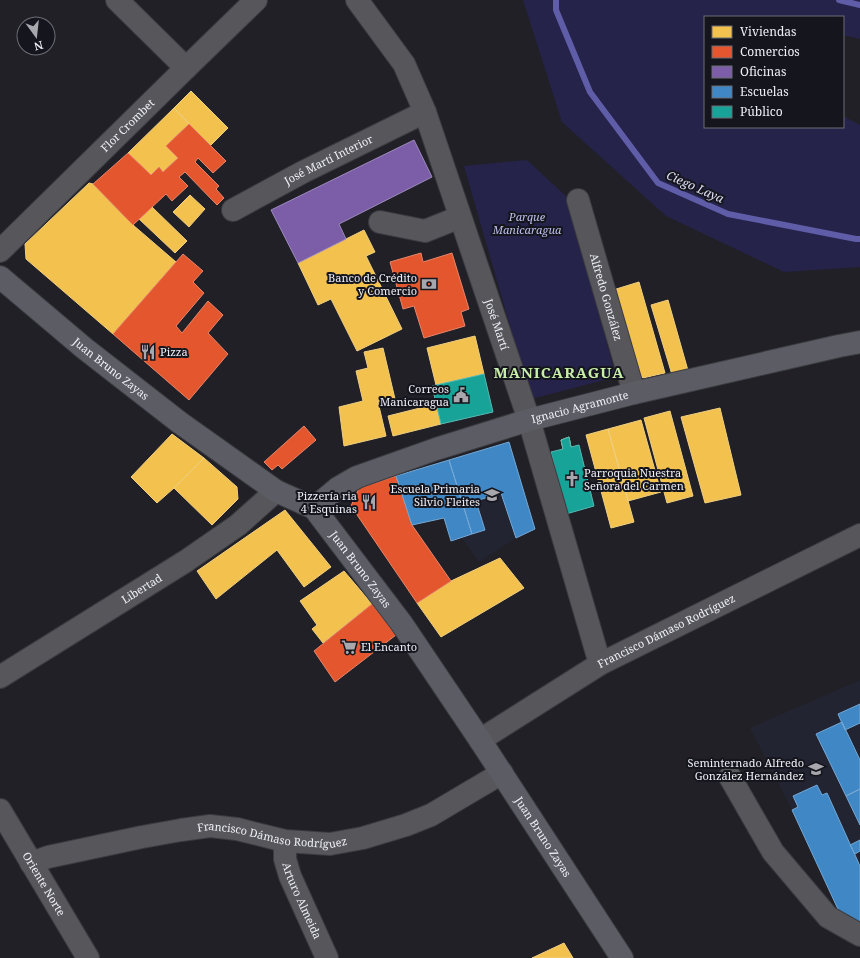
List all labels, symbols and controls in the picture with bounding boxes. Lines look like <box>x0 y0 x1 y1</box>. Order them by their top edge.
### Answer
north arrow <box>16 16 56 56</box>
legend <box>704 16 844 128</box>
text: Viviendas <box>740 23 796 40</box>
text: N <box>32 38 45 55</box>
text: Comercios <box>740 43 800 60</box>
text: Oficinas <box>740 63 787 80</box>
text: Escuelas <box>740 83 789 100</box>
street label: Flor Crombet <box>97 95 157 155</box>
text: Público <box>740 103 783 120</box>
street label: José Martí Interior <box>281 130 376 188</box>
water label: Ciego Laya <box>664 166 727 207</box>
park label: Parque Manicaragua <box>492 209 562 237</box>
street label: Alfredo González <box>587 251 626 342</box>
place label: Banco de Crédito y Comercio <box>328 270 417 298</box>
bank icon: Banco de Crédito y Comercio <box>420 275 438 293</box>
street label: José Martí <box>481 296 513 352</box>
street label: Juan Bruno Zayas <box>69 333 152 403</box>
restaurant icon: Pizza <box>139 343 157 361</box>
place label: Pizza <box>160 344 188 359</box>
district label: MANICARAGUA <box>493 362 625 382</box>
place label: Correos Manicaragua <box>380 381 449 409</box>
public building icon: Correos Manicaragua <box>452 386 470 404</box>
street label: Ignacio Agramonte <box>530 387 630 426</box>
place label: Parroquia Nuestra Señora del Carmen <box>584 465 684 493</box>
church icon: Parroquia Nuestra Señora del Carmen <box>563 470 581 488</box>
place label: Escuela Primaria Silvio Fleites <box>391 481 480 509</box>
school or university icon: Escuela Primaria Silvio Fleites <box>483 486 501 504</box>
place label: Pizzería ria 4 Esquinas <box>297 488 357 516</box>
restaurant icon: Pizzería ria 4 Esquinas <box>360 493 378 511</box>
street label: Juan Bruno Zayas <box>326 527 395 610</box>
street label: Libertad <box>118 570 165 606</box>
street label: Francisco Dámaso Rodríguez <box>595 590 737 671</box>
supermarket icon: El Encanto <box>340 638 358 656</box>
place label: El Encanto <box>361 639 417 654</box>
place label: Seminternado Alfredo González Hernández <box>688 755 804 783</box>
school or university icon: Seminternado Alfredo González Hernández <box>807 760 825 778</box>
street label: Juan Bruno Zayas <box>511 793 575 880</box>
street label: Francisco Dámaso Rodríguez <box>196 818 348 851</box>
street label: Oriente Norte <box>19 849 69 919</box>
street label: Arturo Almeida <box>279 860 325 941</box>

